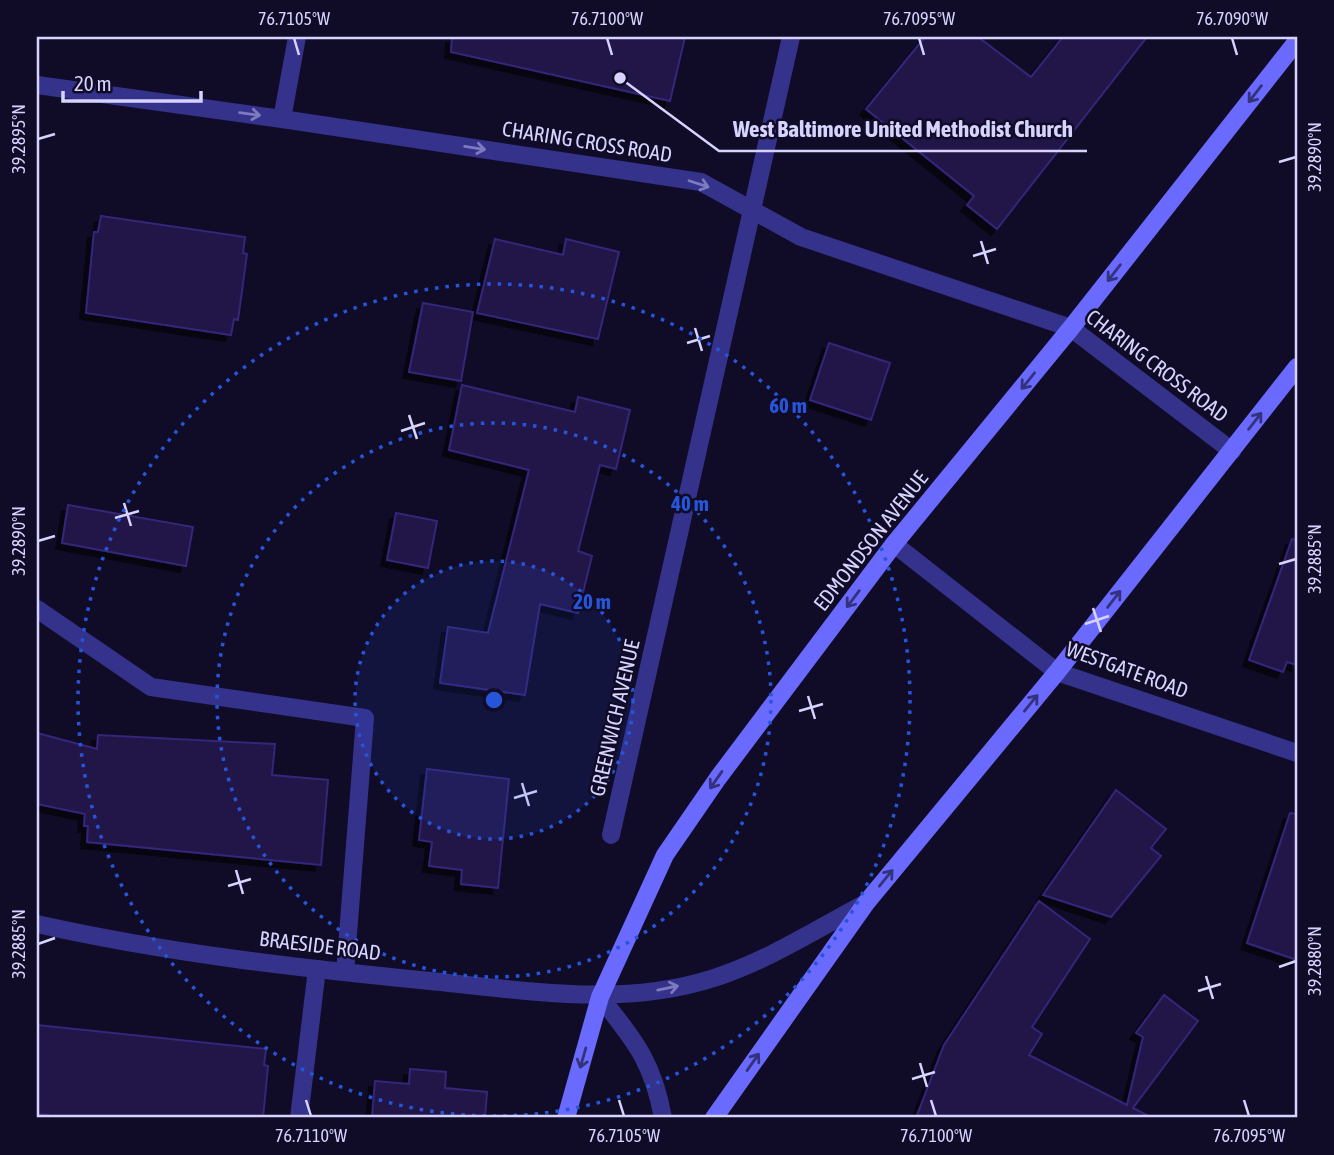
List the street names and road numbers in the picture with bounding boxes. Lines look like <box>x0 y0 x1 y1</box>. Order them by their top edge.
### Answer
street label: CHARING CROSS ROAD <box>501 116 674 166</box>
street label: CHARING CROSS ROAD <box>1082 304 1233 426</box>
street label: EDMONDSON AVENUE <box>808 466 932 615</box>
street label: WESTGATE ROAD <box>1063 636 1192 702</box>
street label: GREENWICH AVENUE <box>584 637 644 798</box>
street label: BRAESIDE ROAD <box>258 926 382 964</box>

